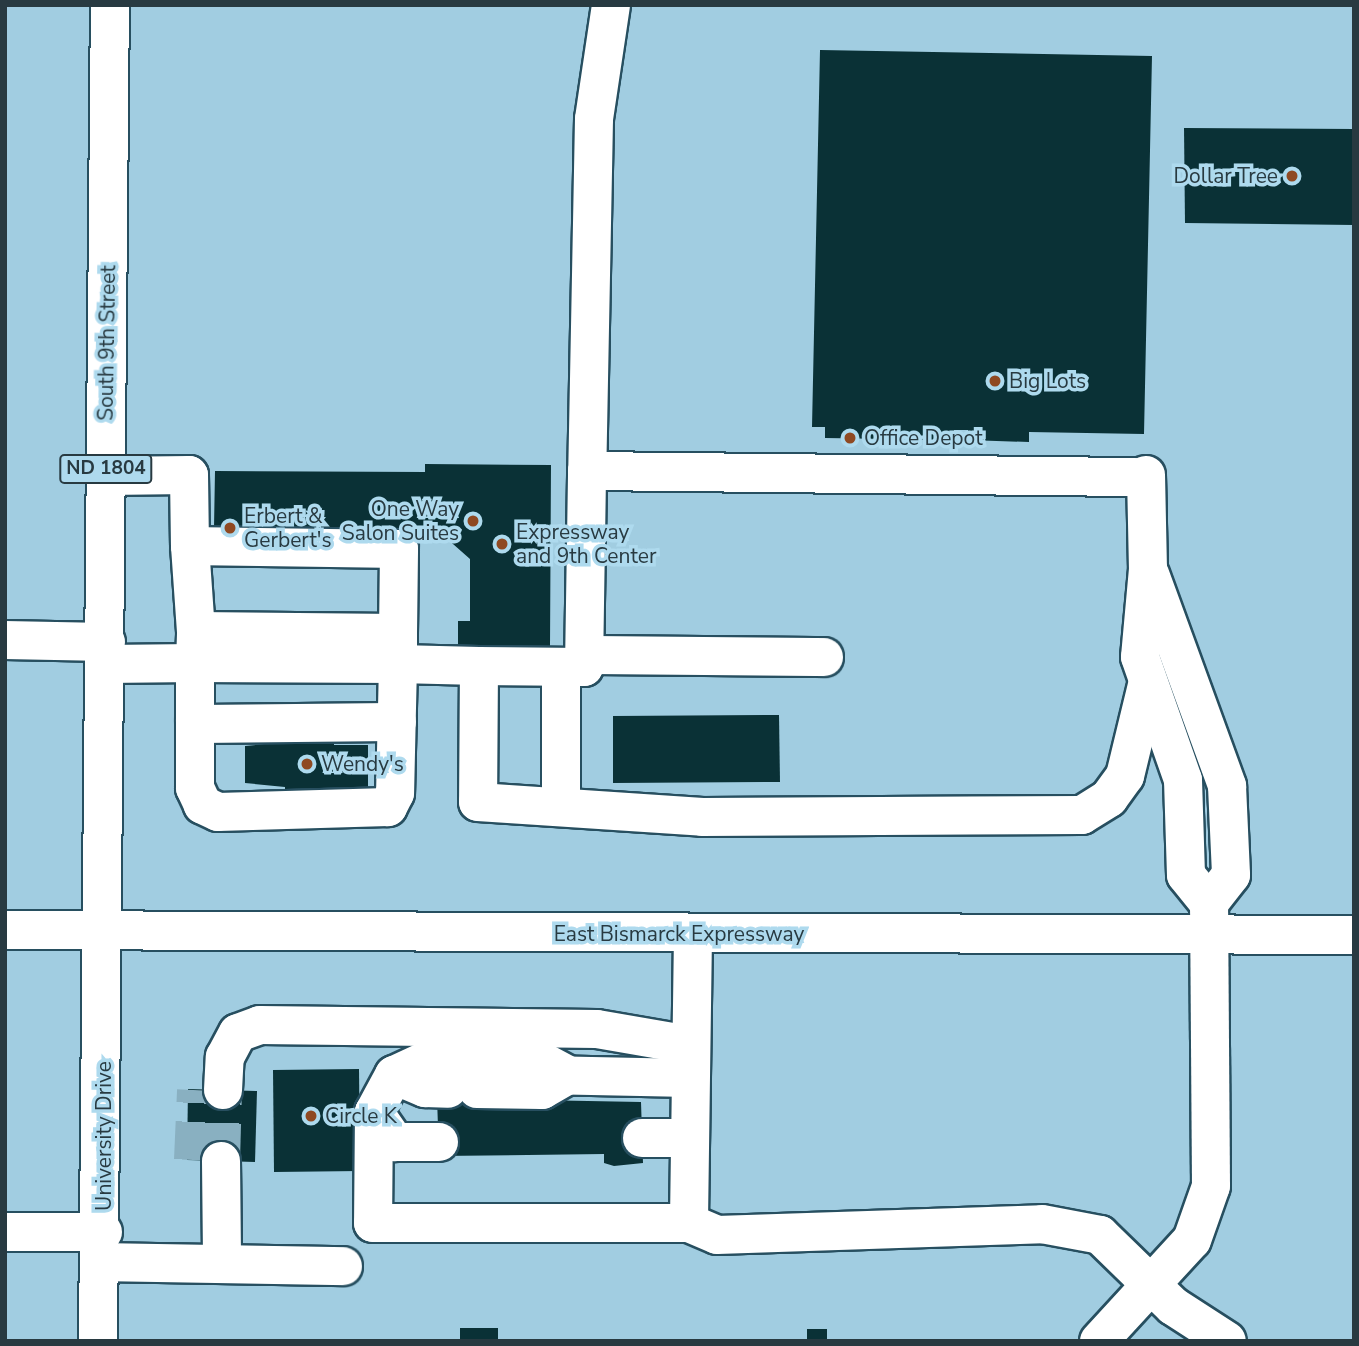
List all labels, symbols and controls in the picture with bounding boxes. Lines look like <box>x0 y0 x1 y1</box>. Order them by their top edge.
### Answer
place label: Dollar Tree <box>1174 163 1278 189</box>
marker: Dollar Tree <box>1284 168 1300 184</box>
street label: South 9th Street <box>93 265 121 421</box>
place label: Big Lots <box>1009 368 1086 394</box>
marker: Big Lots <box>987 373 1003 389</box>
place label: Office Depot <box>864 425 983 451</box>
marker: Office Depot <box>842 430 858 446</box>
road number: ND 1804 <box>59 454 153 484</box>
place label: One Way Salon Suites <box>342 496 459 546</box>
place label: Erbert & Gerbert's <box>244 503 332 553</box>
marker: One Way Salon Suites <box>465 513 481 529</box>
place label: Expressway and 9th Center <box>516 519 656 569</box>
marker: Erbert & Gerbert's <box>222 520 238 536</box>
marker: Expressway and 9th Center <box>494 536 510 552</box>
place label: Wendy's <box>321 751 404 777</box>
marker: Wendy's <box>299 756 315 772</box>
street label: East Bismarck Expressway <box>554 921 804 947</box>
street label: University Drive <box>91 1061 117 1211</box>
place label: Circle K <box>325 1103 397 1129</box>
marker: Circle K <box>303 1108 319 1124</box>

